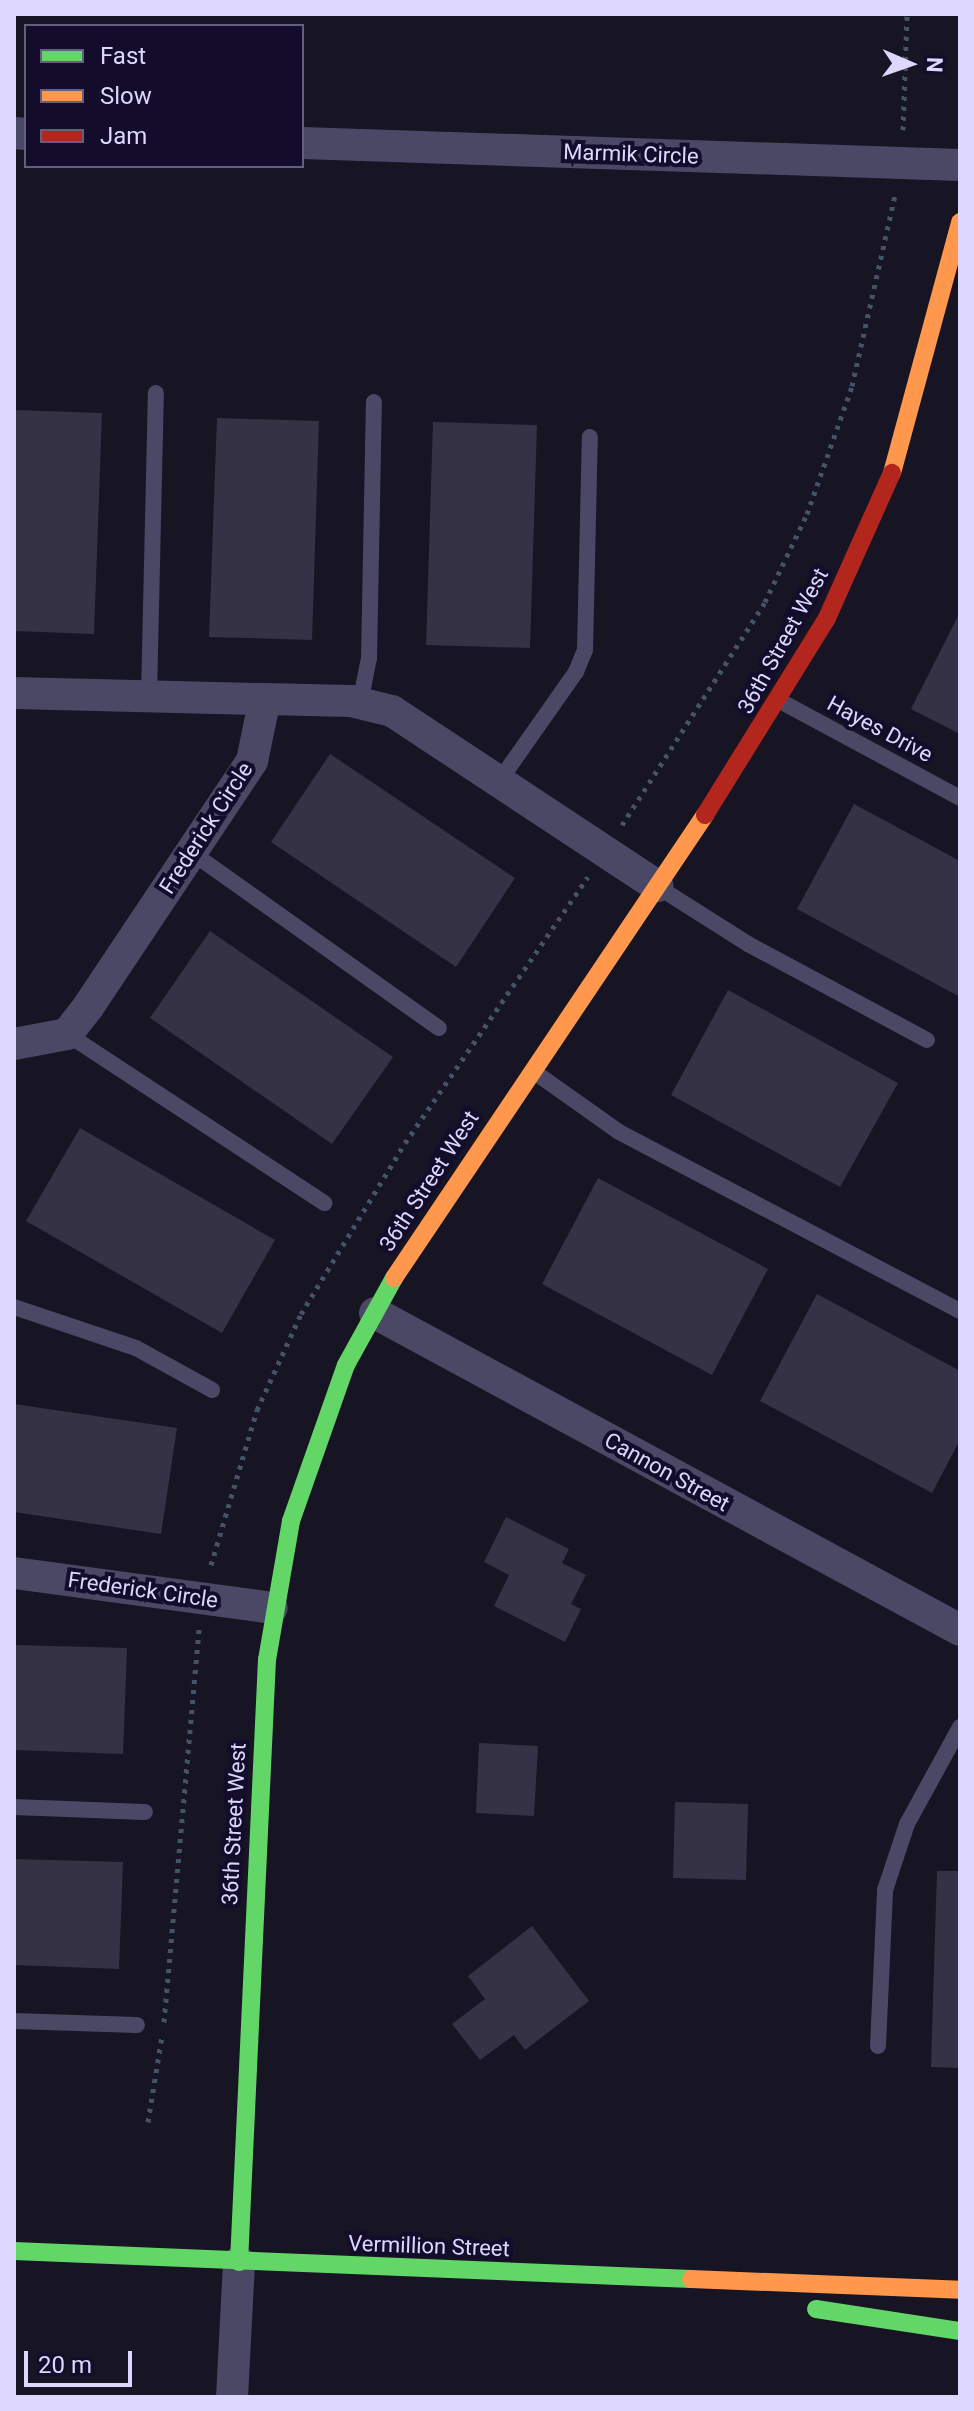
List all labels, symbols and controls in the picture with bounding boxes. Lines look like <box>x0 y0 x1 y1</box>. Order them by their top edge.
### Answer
legend <box>24 24 304 168</box>
north arrow <box>870 24 950 104</box>
text: Fast <box>100 42 146 70</box>
text: N <box>922 57 947 73</box>
text: Slow <box>100 82 152 110</box>
text: Jam <box>100 122 147 150</box>
street label: Marmik Circle <box>563 138 699 170</box>
street label: 36th Street West <box>732 564 834 718</box>
street label: Hayes Drive <box>823 690 937 768</box>
street label: Frederick Circle <box>154 757 258 899</box>
street label: 36th Street West <box>374 1106 484 1256</box>
street label: Cannon Street <box>600 1427 734 1517</box>
street label: Frederick Circle <box>66 1566 220 1614</box>
street label: 36th Street West <box>217 1742 251 1906</box>
street label: Vermillion Street <box>348 2230 510 2262</box>
scale bar <box>28 2335 136 2385</box>
text: 20 m <box>38 2351 92 2379</box>

